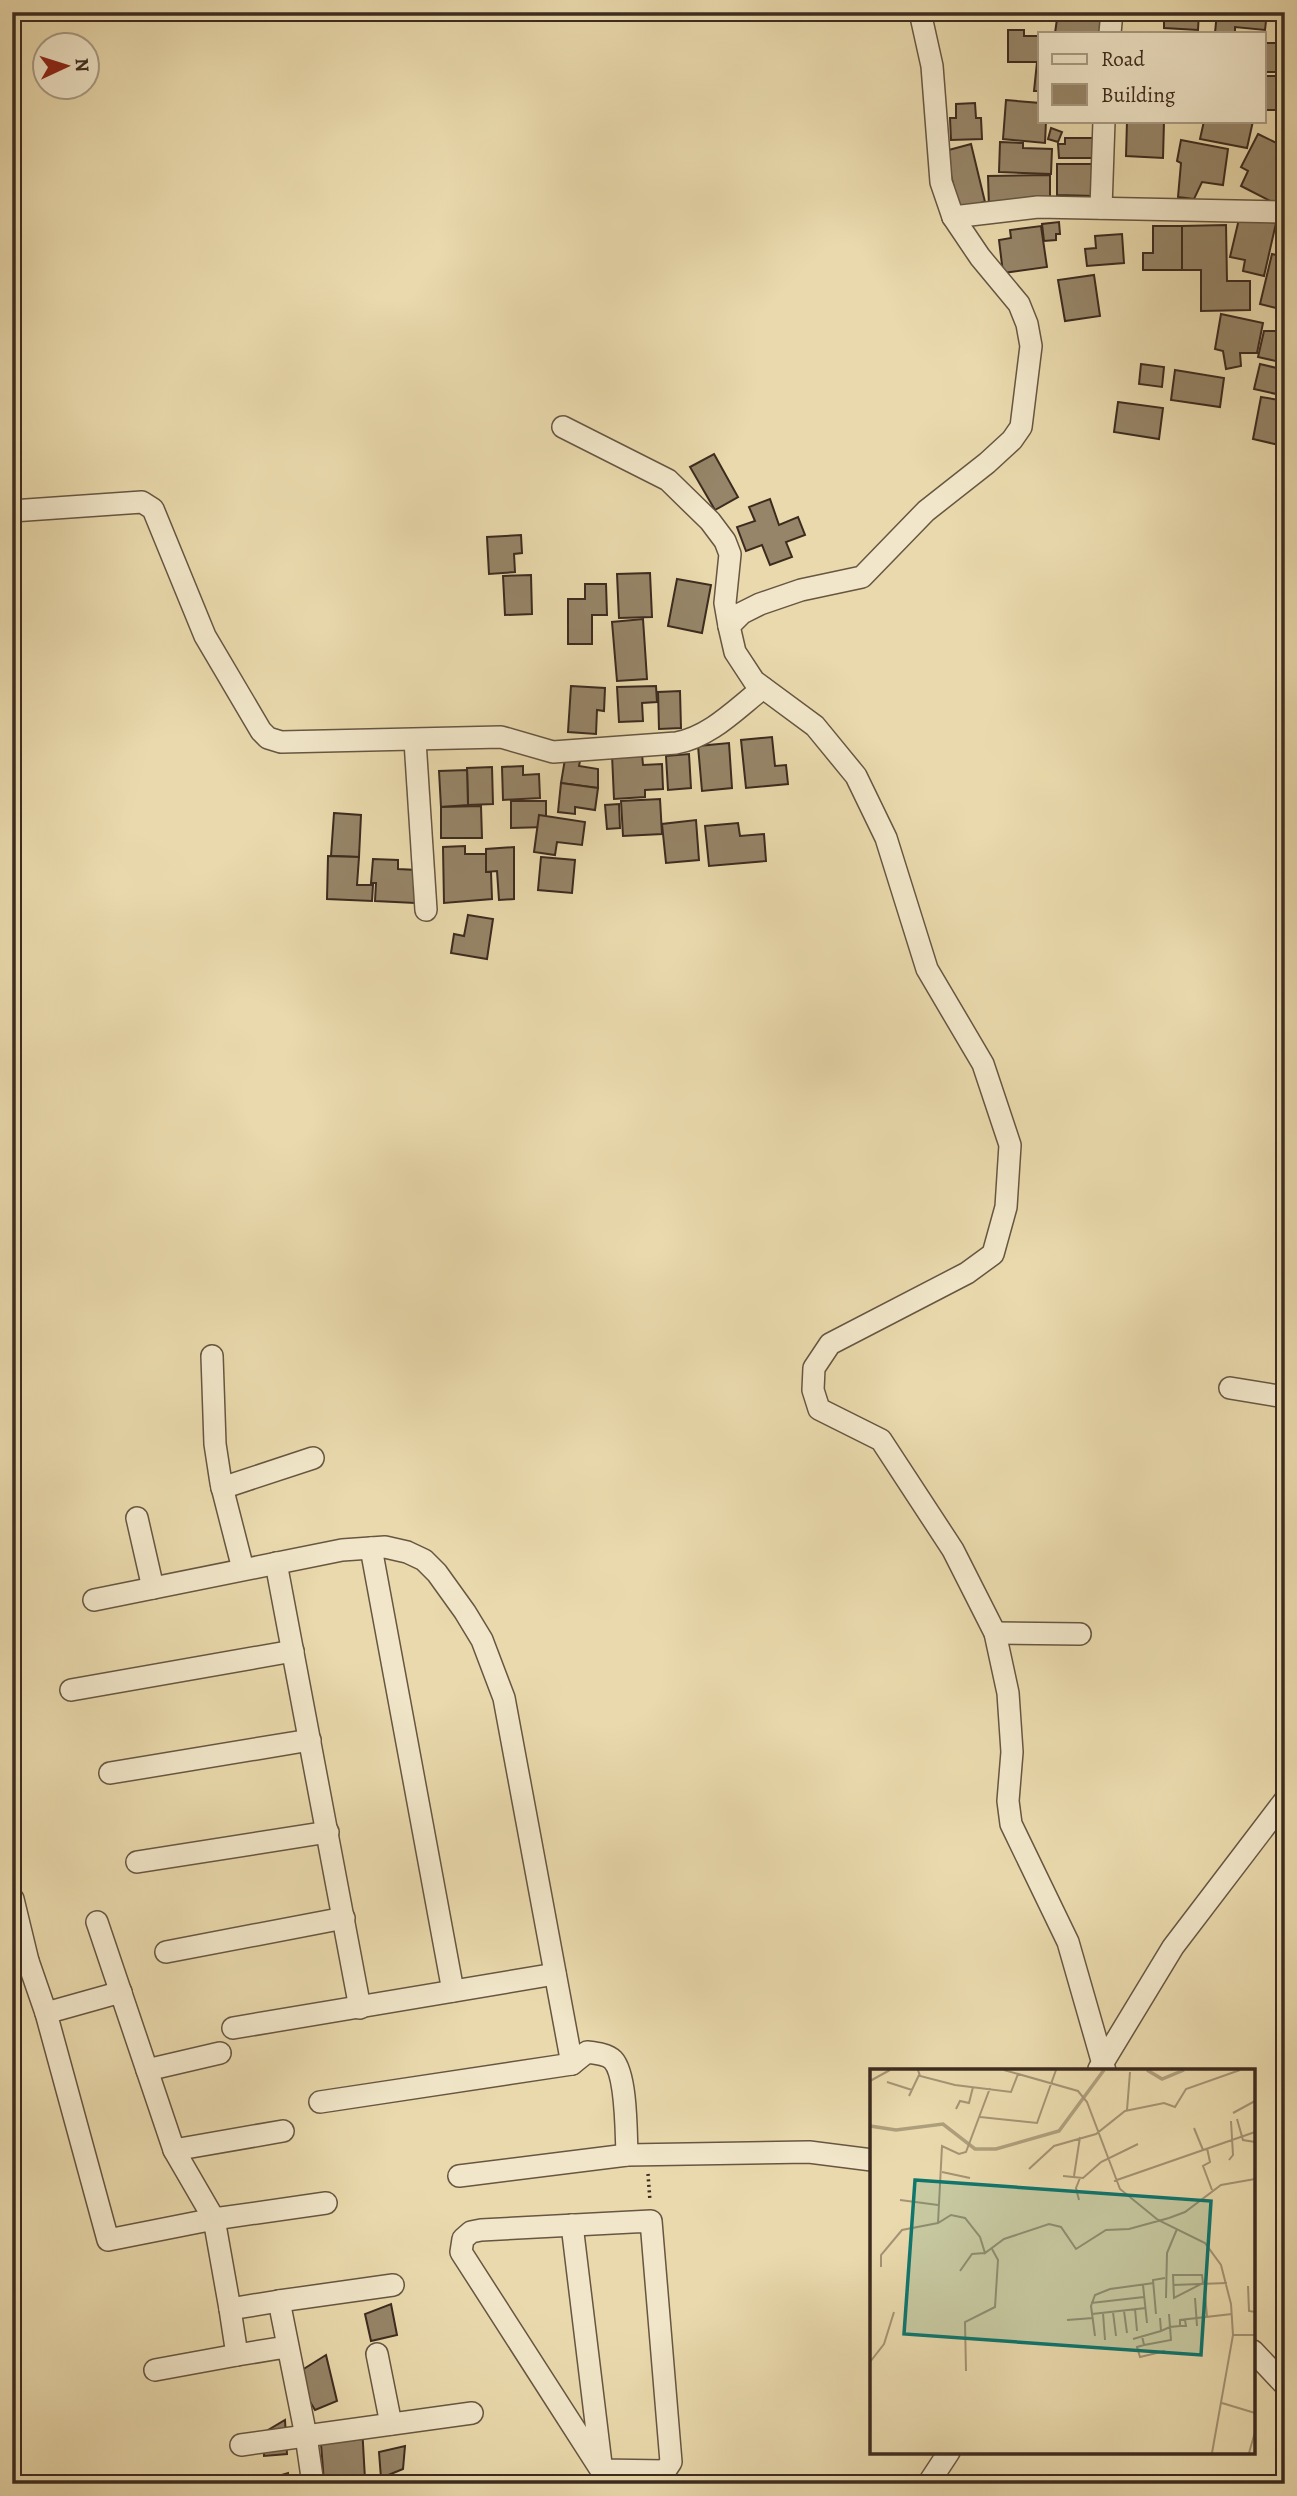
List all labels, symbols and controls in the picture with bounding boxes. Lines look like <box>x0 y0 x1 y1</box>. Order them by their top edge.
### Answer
north arrow <box>32 32 102 102</box>
legend <box>1038 32 1266 122</box>
text: Road <box>1101 45 1145 73</box>
text: N <box>69 57 95 73</box>
text: Building <box>1101 81 1176 109</box>
inset map <box>870 2069 1255 2454</box>

